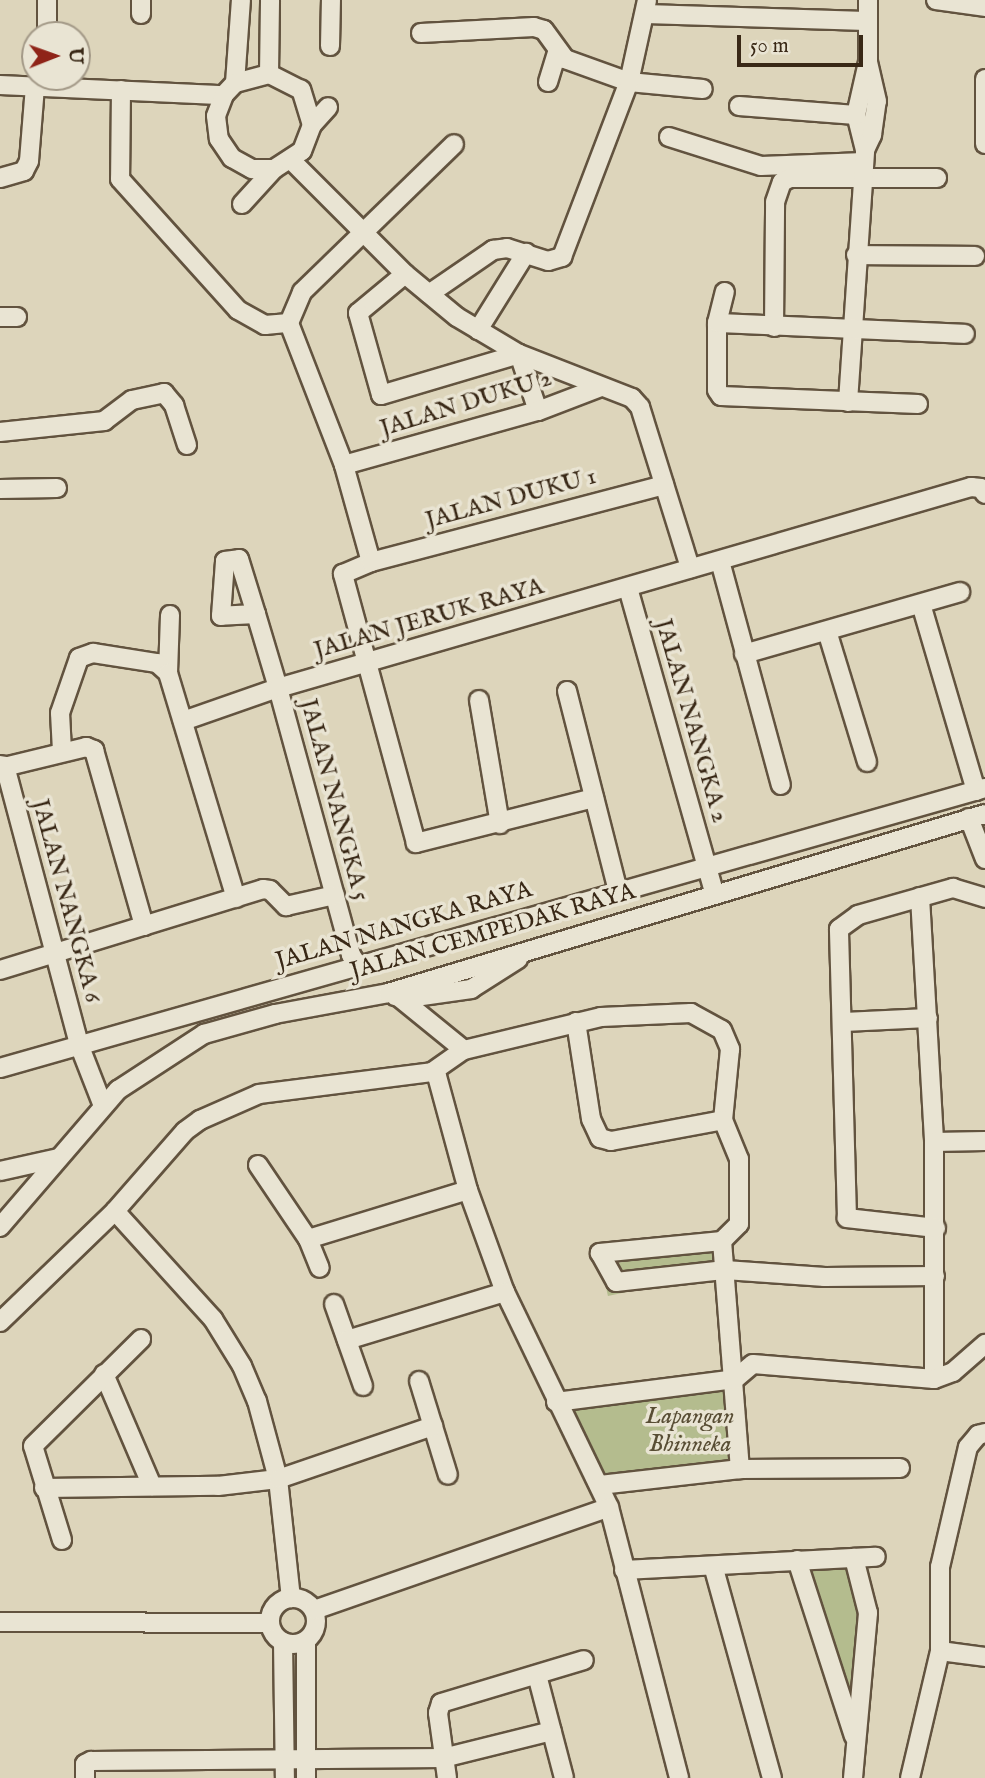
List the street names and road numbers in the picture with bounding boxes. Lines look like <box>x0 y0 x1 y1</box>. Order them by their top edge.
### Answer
street label: JALAN DUKU 2 <box>377 364 555 444</box>
street label: JALAN DUKU 1 <box>423 462 599 536</box>
street label: JALAN JERUK RAYA <box>311 572 547 666</box>
street label: JALAN NANGKA 2 <box>648 616 734 826</box>
street label: JALAN NANGKA 5 <box>293 696 375 904</box>
street label: JALAN NANGKA 6 <box>25 796 107 1006</box>
street label: JALAN NANGKA RAYA <box>272 876 536 976</box>
street label: JALAN CEMPEDAK RAYA <box>347 877 639 987</box>

